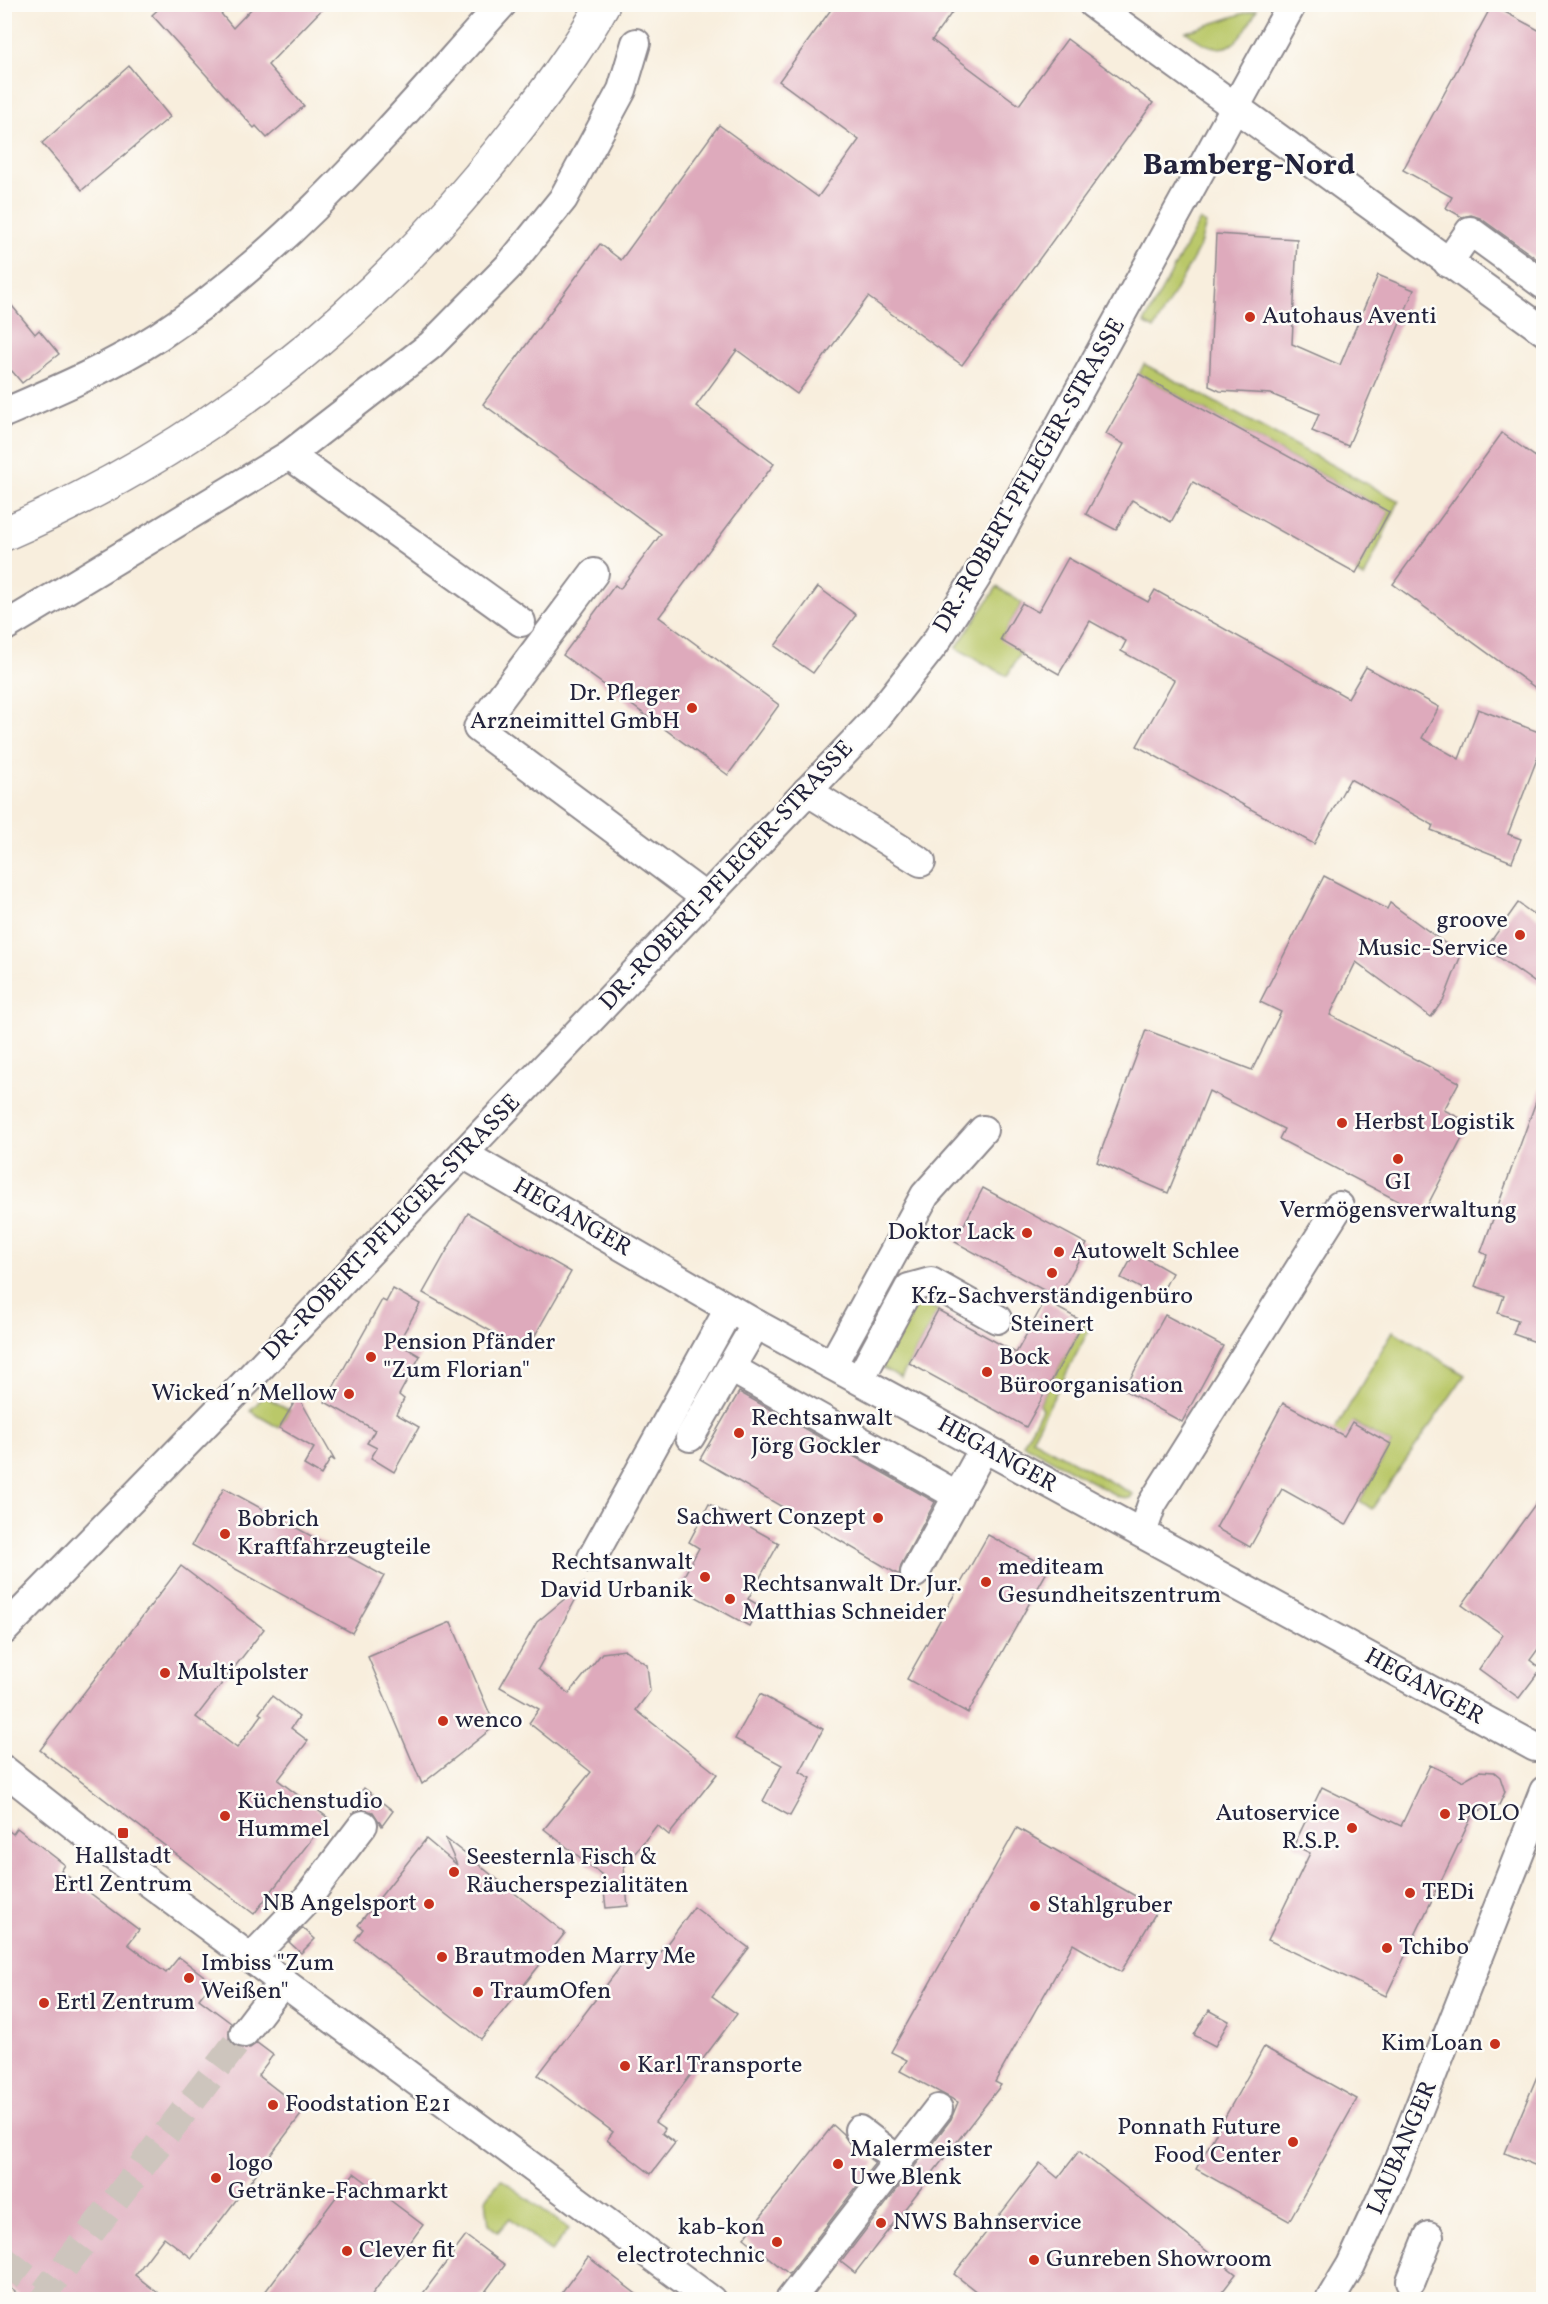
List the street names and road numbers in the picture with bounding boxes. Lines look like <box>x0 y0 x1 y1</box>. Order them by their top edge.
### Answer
street label: DR.-ROBERT-PFLEGER-STRASSE <box>926 312 1134 640</box>
street label: DR.-ROBERT-PFLEGER-STRASSE <box>592 733 862 1019</box>
street label: DR.-ROBERT-PFLEGER-STRASSE <box>255 1087 529 1369</box>
street label: HEGANGER <box>506 1170 638 1266</box>
street label: HEGANGER <box>931 1408 1063 1502</box>
street label: HEGANGER <box>1358 1640 1490 1734</box>
street label: LAUBANGER <box>1359 2076 1447 2220</box>

